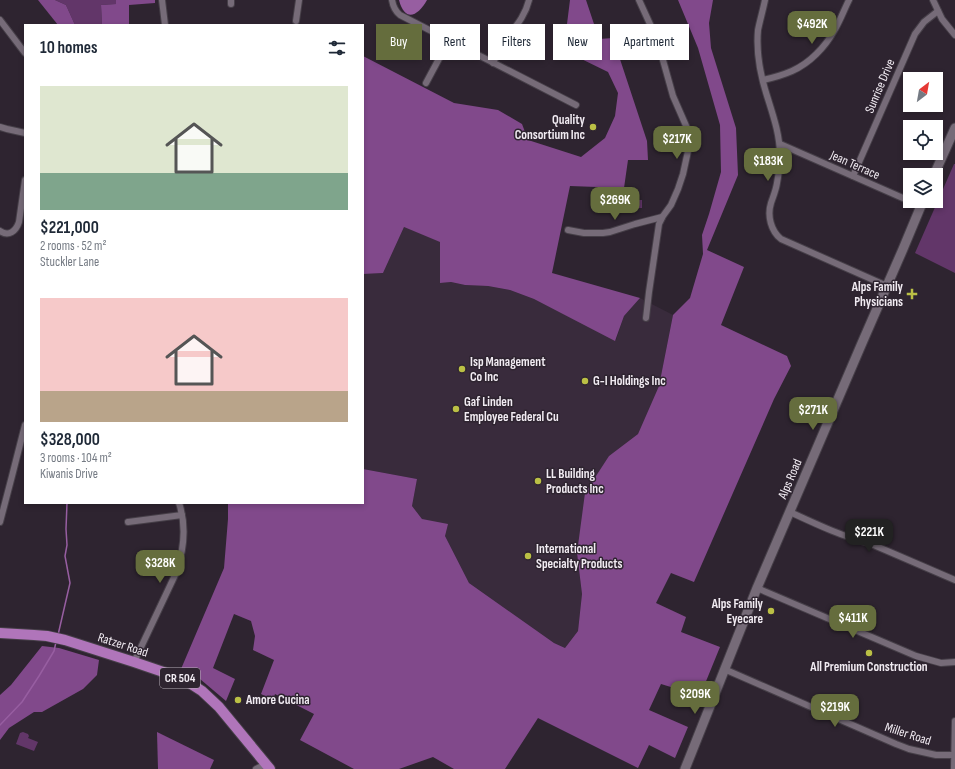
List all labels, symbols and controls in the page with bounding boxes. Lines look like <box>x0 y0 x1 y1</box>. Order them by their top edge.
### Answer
pin: $492K <box>784 11 840 45</box>
text: $492K <box>797 16 828 32</box>
chip: Buy <box>376 24 422 60</box>
chip: Rent <box>430 24 480 60</box>
chip: Filters <box>488 24 545 60</box>
chip: New <box>553 24 602 60</box>
chip: Apartment <box>610 24 689 60</box>
icon: filters <box>326 37 348 59</box>
text: 10 homes <box>40 38 97 58</box>
street label: Sunrise Drive <box>861 56 899 116</box>
north arrow <box>903 72 943 112</box>
map controls <box>903 72 943 208</box>
icon: home <box>158 112 230 184</box>
place label: Quality Consortium Inc <box>515 112 586 143</box>
button: locate <box>903 120 943 160</box>
marker: Quality Consortium Inc <box>588 122 598 132</box>
pin: $217K <box>649 126 705 160</box>
text: $217K <box>662 131 692 147</box>
street label: Jean Terrace <box>827 147 882 183</box>
pin: $183K <box>740 148 796 182</box>
text: $183K <box>753 153 783 169</box>
button: layers <box>903 168 943 208</box>
pin: $269K <box>587 187 643 221</box>
text: $269K <box>600 192 630 208</box>
text: $221,000 <box>40 218 99 238</box>
text: 2 rooms · 52 m² <box>40 238 107 254</box>
text: Stuckler Lane <box>40 254 99 270</box>
place label: Alps Family Physicians <box>851 279 904 310</box>
marker: Alps Family Physicians <box>906 288 918 300</box>
icon: home <box>158 324 230 396</box>
place label: Isp Management Co Inc <box>470 354 546 385</box>
marker: Isp Management Co Inc <box>457 364 467 374</box>
place label: G-I Holdings Inc <box>593 373 666 389</box>
marker: G-I Holdings Inc <box>580 376 590 386</box>
place label: Gaf Linden Employee Federal Cu <box>464 394 559 425</box>
pin: $271K <box>785 397 841 431</box>
text: $271K <box>798 402 828 418</box>
marker: Gaf Linden Employee Federal Cu <box>451 404 461 414</box>
text: $328,000 <box>40 430 100 450</box>
text: 3 rooms · 104 m² <box>40 450 112 466</box>
street label: Alps Road <box>774 457 806 502</box>
text: Kiwanis Drive <box>40 466 98 482</box>
place label: LL Building Products Inc <box>546 466 604 497</box>
marker: LL Building Products Inc <box>533 476 543 486</box>
pin: $221K <box>841 519 897 553</box>
text: $221K <box>854 524 884 540</box>
place label: International Specialty Products <box>536 541 622 572</box>
pin: $328K <box>132 550 188 584</box>
marker: International Specialty Products <box>523 551 533 561</box>
text: $328K <box>145 555 175 571</box>
place label: Alps Family Eyecare <box>711 596 764 627</box>
pin: $411K <box>825 605 881 639</box>
marker: Alps Family Eyecare <box>766 606 776 616</box>
text: $411K <box>838 610 868 626</box>
street label: Ratzer Road <box>96 629 150 661</box>
marker: All Premium Construction <box>864 648 874 658</box>
place label: All Premium Construction <box>809 659 928 675</box>
road number: CR 504 <box>160 668 200 688</box>
pin: $209K <box>667 681 723 715</box>
text: $209K <box>679 686 711 702</box>
place label: Amore Cucina <box>245 692 310 708</box>
pin: $219K <box>807 694 863 728</box>
marker: Amore Cucina <box>233 695 243 705</box>
text: $219K <box>820 699 850 715</box>
street label: Miller Road <box>883 719 933 749</box>

